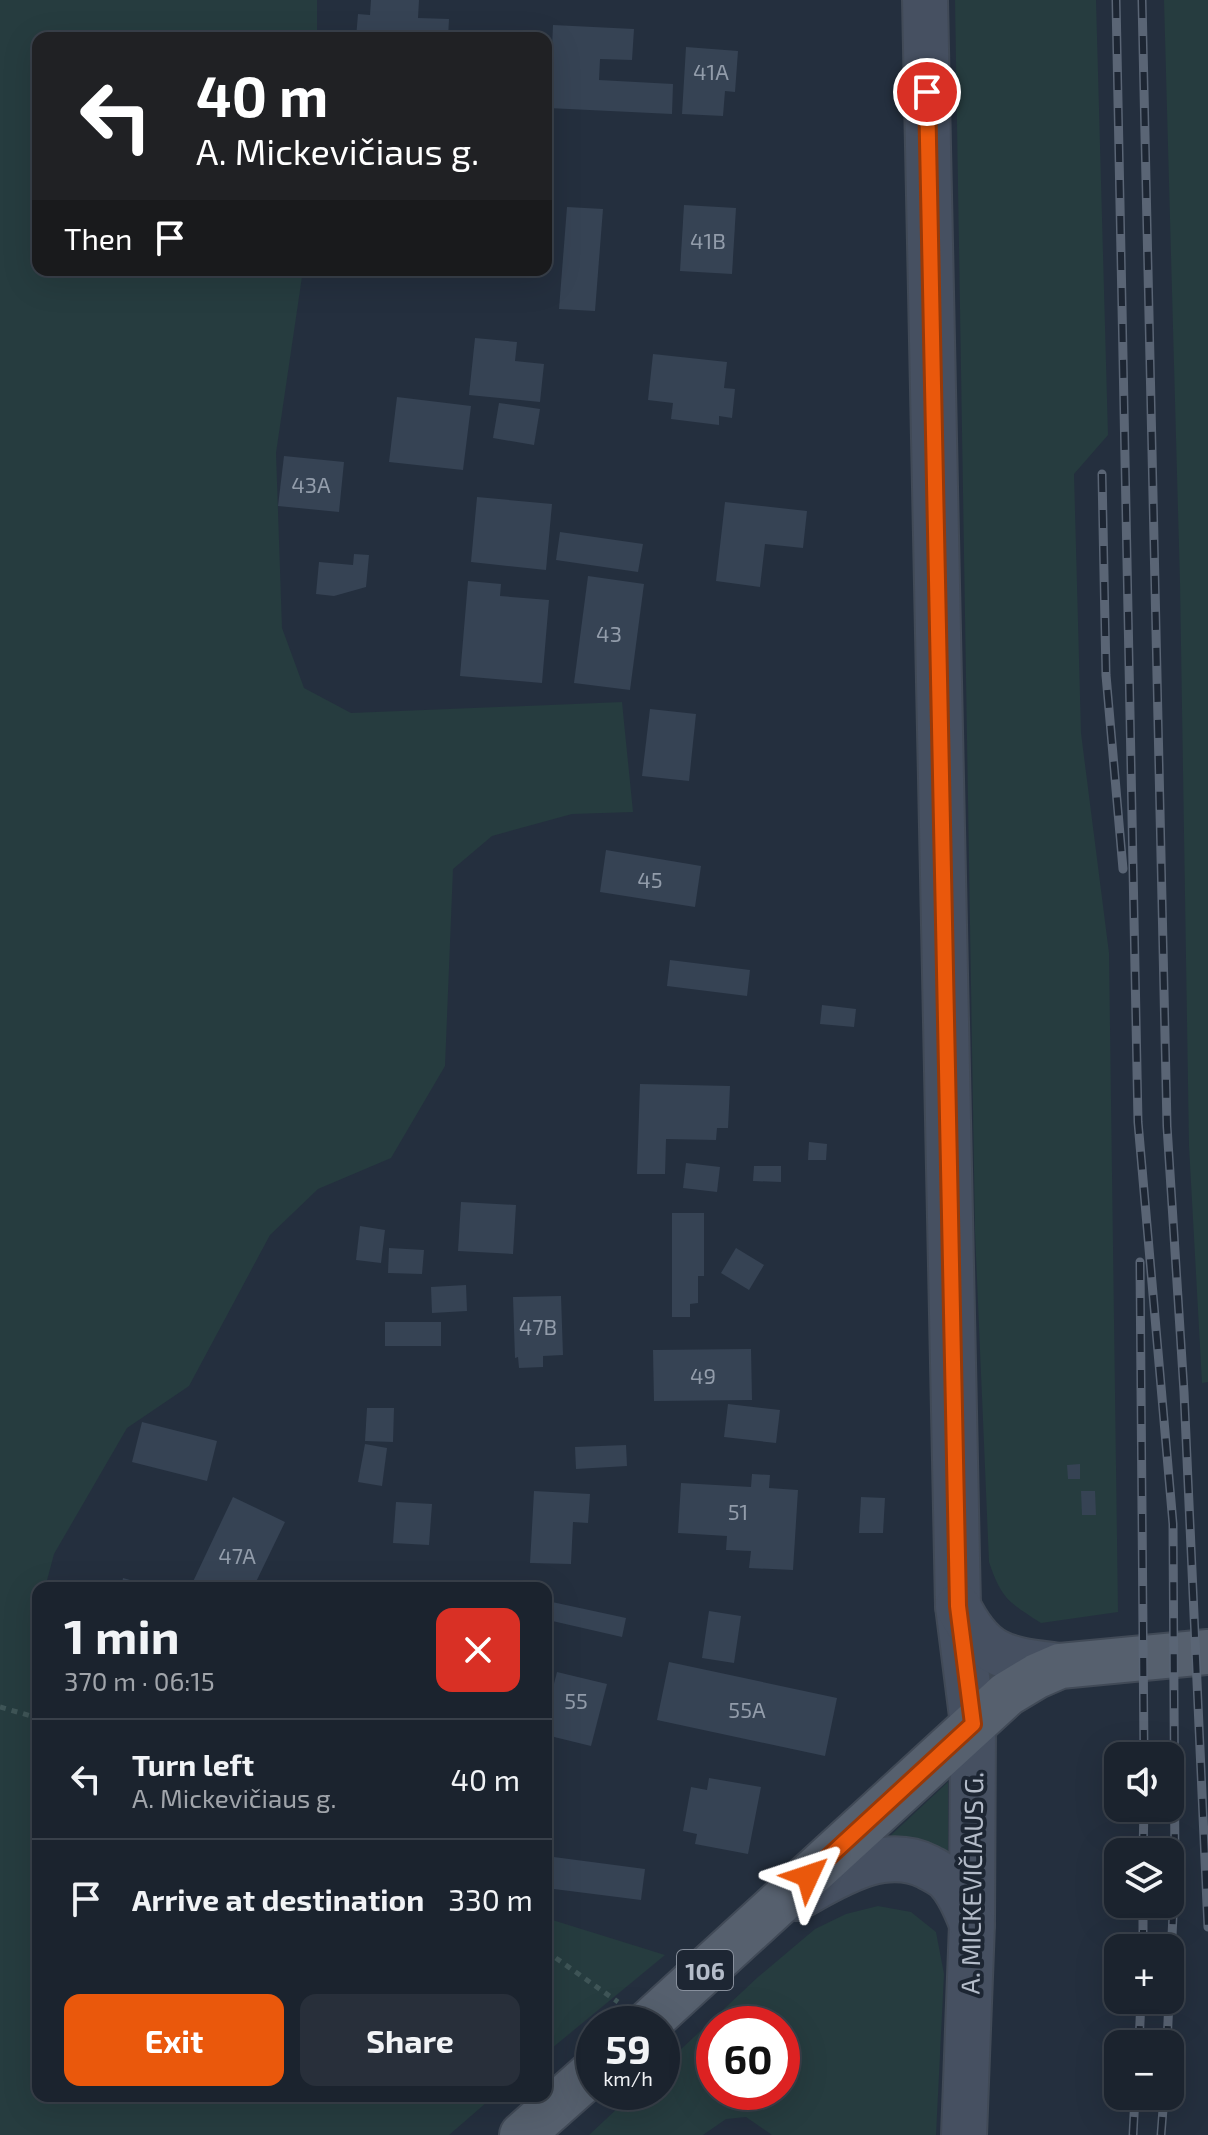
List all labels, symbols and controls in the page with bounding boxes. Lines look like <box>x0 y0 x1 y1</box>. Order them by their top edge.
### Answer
house number: 41A <box>693 58 729 84</box>
pin <box>893 58 961 126</box>
text: 40 m <box>196 61 328 128</box>
icon: left <box>64 64 168 168</box>
icon: arrive <box>905 70 949 114</box>
text: A. Mickevičiaus g. <box>196 129 479 172</box>
icon: arrive <box>148 216 192 260</box>
text: Then <box>64 220 132 256</box>
house number: 41B <box>690 227 726 253</box>
house number: 43A <box>291 471 331 497</box>
house number: 43 <box>596 620 622 646</box>
house number: 45 <box>637 866 663 892</box>
house number: 47B <box>519 1313 557 1339</box>
house number: 49 <box>690 1362 716 1388</box>
house number: 51 <box>728 1498 748 1524</box>
house number: 47A <box>218 1542 256 1568</box>
text: 1 min <box>64 1606 180 1664</box>
button: close <box>436 1608 520 1692</box>
text: 370 m · 06:15 <box>64 1665 215 1696</box>
house number: 55 <box>564 1687 588 1713</box>
house number: 55A <box>728 1696 766 1722</box>
map controls <box>1104 1742 1184 2110</box>
button: sound <box>1104 1742 1184 1822</box>
text: Turn left <box>132 1746 254 1782</box>
icon: left <box>64 1757 108 1801</box>
text: 40 m <box>450 1761 520 1797</box>
street label: A. MICKEVIČIAUS G. <box>954 1772 988 1994</box>
text: A. Mickevičiaus g. <box>132 1782 337 1813</box>
position arrow <box>766 1834 850 1918</box>
button: layers <box>1104 1838 1184 1918</box>
icon: arrive <box>64 1877 108 1921</box>
text: Arrive at destination <box>132 1881 424 1917</box>
text: 330 m <box>448 1881 533 1917</box>
button: + <box>1104 1934 1184 2014</box>
road number: 106 <box>677 1950 733 1990</box>
button: Exit <box>64 1994 284 2086</box>
button: Share <box>300 1994 520 2086</box>
speed limit sign: 60 <box>696 2006 800 2110</box>
text: 59 <box>605 2024 651 2072</box>
button: − <box>1104 2030 1184 2110</box>
text: km/h <box>603 2066 653 2090</box>

